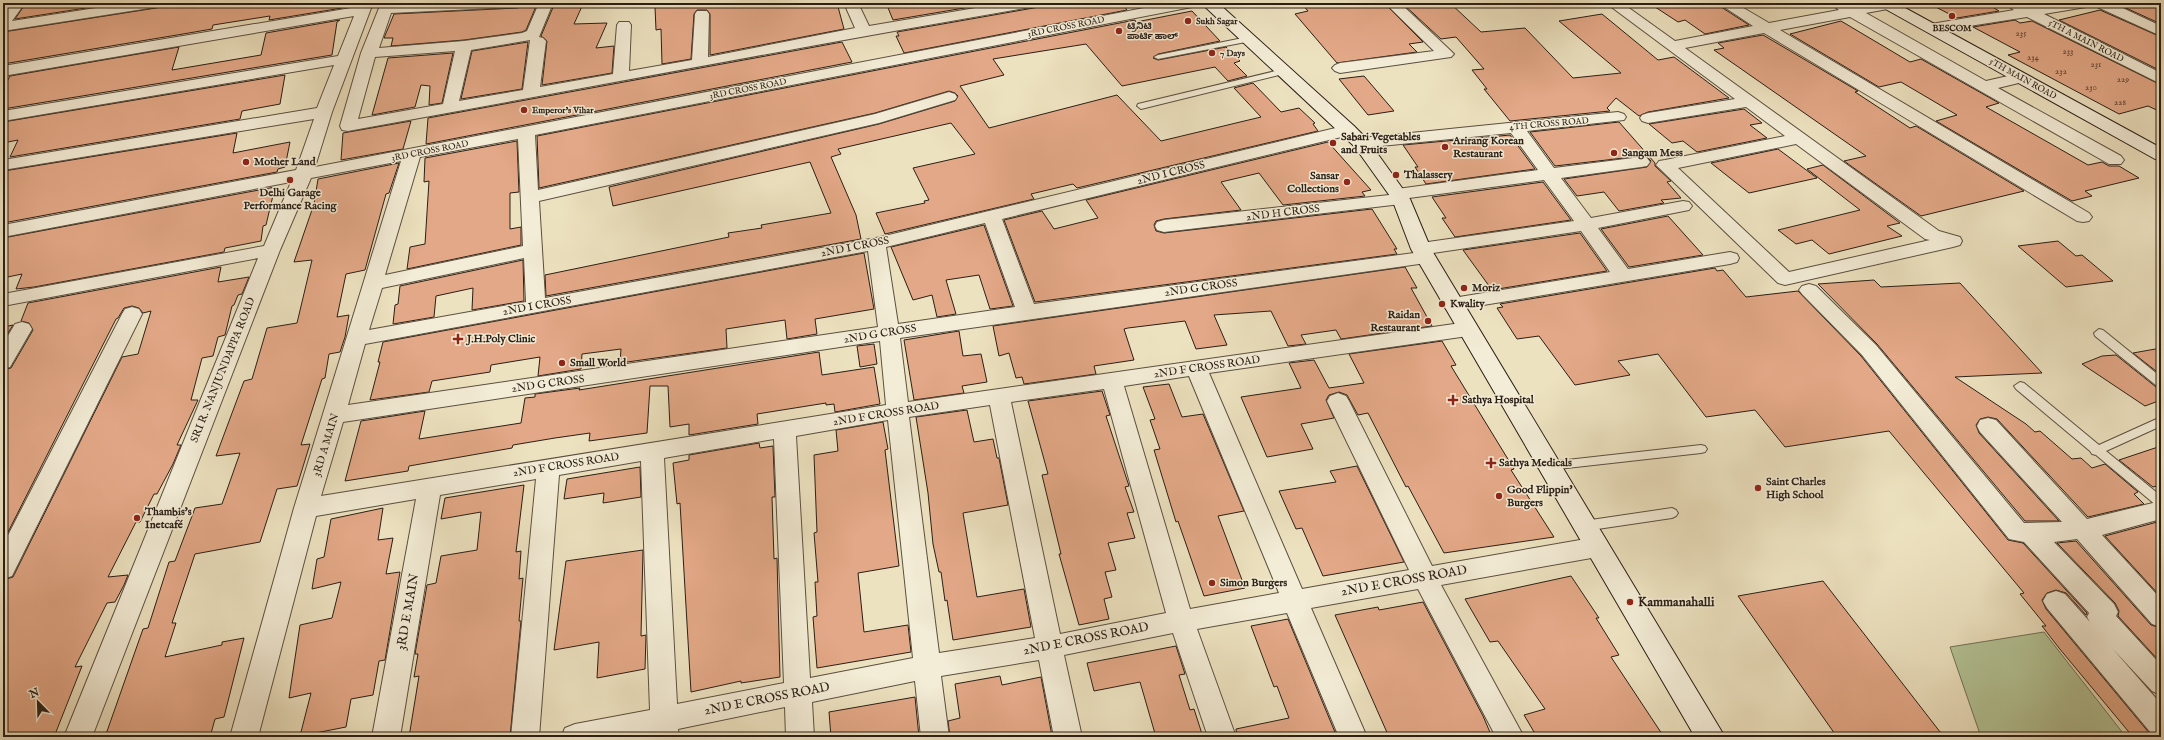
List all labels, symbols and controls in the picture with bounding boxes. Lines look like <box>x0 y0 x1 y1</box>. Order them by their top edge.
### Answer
marker: BESCOM <box>1947 11 1957 21</box>
street label: 3RD CROSS ROAD <box>1027 14 1105 40</box>
marker: Sukh Sagar <box>1183 16 1193 26</box>
place label: Sukh Sagar <box>1196 16 1238 27</box>
street label: 5TH A MAIN ROAD <box>2047 17 2125 65</box>
place label: ಟ್ರಿನಿಟಿ ಪಾರ್ಟಿ ಹಾಲ್ <box>1127 21 1179 42</box>
place label: BESCOM <box>1932 23 1972 34</box>
marker: ಟ್ರಿನಿಟಿ ಪಾರ್ಟಿ ಹಾಲ್ <box>1114 26 1124 36</box>
house number: 235 <box>2016 28 2027 39</box>
house number: 233 <box>2063 46 2073 57</box>
marker: 7 Days <box>1207 48 1217 58</box>
place label: 7 Days <box>1220 48 1246 59</box>
house number: 234 <box>2027 52 2040 63</box>
street label: 5TH MAIN ROAD <box>1988 56 2058 102</box>
house number: 231 <box>2091 59 2101 70</box>
house number: 232 <box>2055 66 2067 77</box>
house number: 229 <box>2117 74 2129 85</box>
street label: 3RD CROSS ROAD <box>709 76 787 102</box>
house number: 230 <box>2085 82 2097 93</box>
house number: 228 <box>2114 97 2126 108</box>
marker: Emperor's Vihar <box>519 105 529 115</box>
place label: Emperor's Vihar <box>532 105 594 116</box>
street label: 4TH CROSS ROAD <box>1509 115 1589 133</box>
place label: Sabari Vegetables and Fruits <box>1341 130 1420 157</box>
place label: Arirang Korean Restaurant <box>1452 134 1524 161</box>
street label: 3RD CROSS ROAD <box>391 138 469 164</box>
marker: Sabari Vegetables and Fruits <box>1328 138 1338 148</box>
marker: Arirang Korean Restaurant <box>1440 142 1450 152</box>
place label: Sangam Mess <box>1622 146 1683 160</box>
marker: Sangam Mess <box>1609 148 1619 158</box>
place label: Mother Land <box>254 155 317 169</box>
marker: Mother Land <box>241 157 251 167</box>
street label: 2ND I CROSS <box>1136 158 1207 188</box>
place label: Thalassery <box>1403 168 1453 182</box>
place label: Sansar Collections <box>1287 169 1340 196</box>
marker: Thalassery <box>1391 170 1401 180</box>
marker: Delhi Garage Performance Racing <box>285 175 295 185</box>
marker: Sansar Collections <box>1342 177 1352 187</box>
place label: Delhi Garage Performance Racing <box>243 186 338 213</box>
street label: 2ND H CROSS <box>1245 201 1321 224</box>
street label: 2ND I CROSS <box>820 233 891 260</box>
street label: 2ND G CROSS <box>1164 276 1239 300</box>
place label: Moriz <box>1472 281 1501 295</box>
marker: Moriz <box>1459 283 1469 293</box>
street label: 2ND I CROSS <box>502 293 573 319</box>
street label: SRI R. NANJUNDAPPA ROAD <box>187 295 259 445</box>
place label: Kwality <box>1450 297 1485 311</box>
marker: Kwality <box>1437 299 1447 309</box>
place label: Raidan Restaurant <box>1370 308 1420 335</box>
marker: Raidan Restaurant <box>1423 316 1433 326</box>
street label: 2ND G CROSS <box>843 321 918 347</box>
place label: J.H.Poly Clinic <box>465 332 536 346</box>
marker: J.H.Poly Clinic <box>452 333 464 345</box>
street label: 2ND F CROSS ROAD <box>1153 353 1261 381</box>
place label: Small World <box>570 356 627 370</box>
marker: Small World <box>557 358 567 368</box>
street label: 2ND G CROSS <box>511 372 586 396</box>
place label: Sathya Hospital <box>1462 393 1535 407</box>
marker: Sathya Hospital <box>1447 394 1459 406</box>
street label: 2ND F CROSS ROAD <box>832 399 940 429</box>
street label: 3RD A MAIN <box>310 411 342 478</box>
street label: 2ND F CROSS ROAD <box>512 450 620 480</box>
place label: Sathya Medicals <box>1499 456 1572 470</box>
marker: Sathya Medicals <box>1486 458 1496 468</box>
place label: Saint Charles High School <box>1766 475 1826 502</box>
place label: Good Flippin' Burgers <box>1507 483 1572 510</box>
marker: Saint Charles High School <box>1753 483 1763 493</box>
marker: Good Flippin' Burgers <box>1494 491 1504 501</box>
place label: Thambis's Inetcafé <box>144 505 192 532</box>
marker: Thambis's Inetcafé <box>132 513 142 523</box>
street label: 2ND E CROSS ROAD <box>1340 562 1468 600</box>
street label: 3RD E MAIN <box>393 572 423 652</box>
place label: Simon Burgers <box>1220 576 1287 590</box>
marker: Simon Burgers <box>1207 578 1217 588</box>
place label: Kammanahalli <box>1638 594 1715 611</box>
marker: Kammanahalli <box>1625 597 1635 607</box>
street label: 2ND E CROSS ROAD <box>1022 618 1150 660</box>
street label: 2ND E CROSS ROAD <box>703 678 831 720</box>
north arrow <box>18 682 58 722</box>
text: N <box>26 685 42 702</box>

